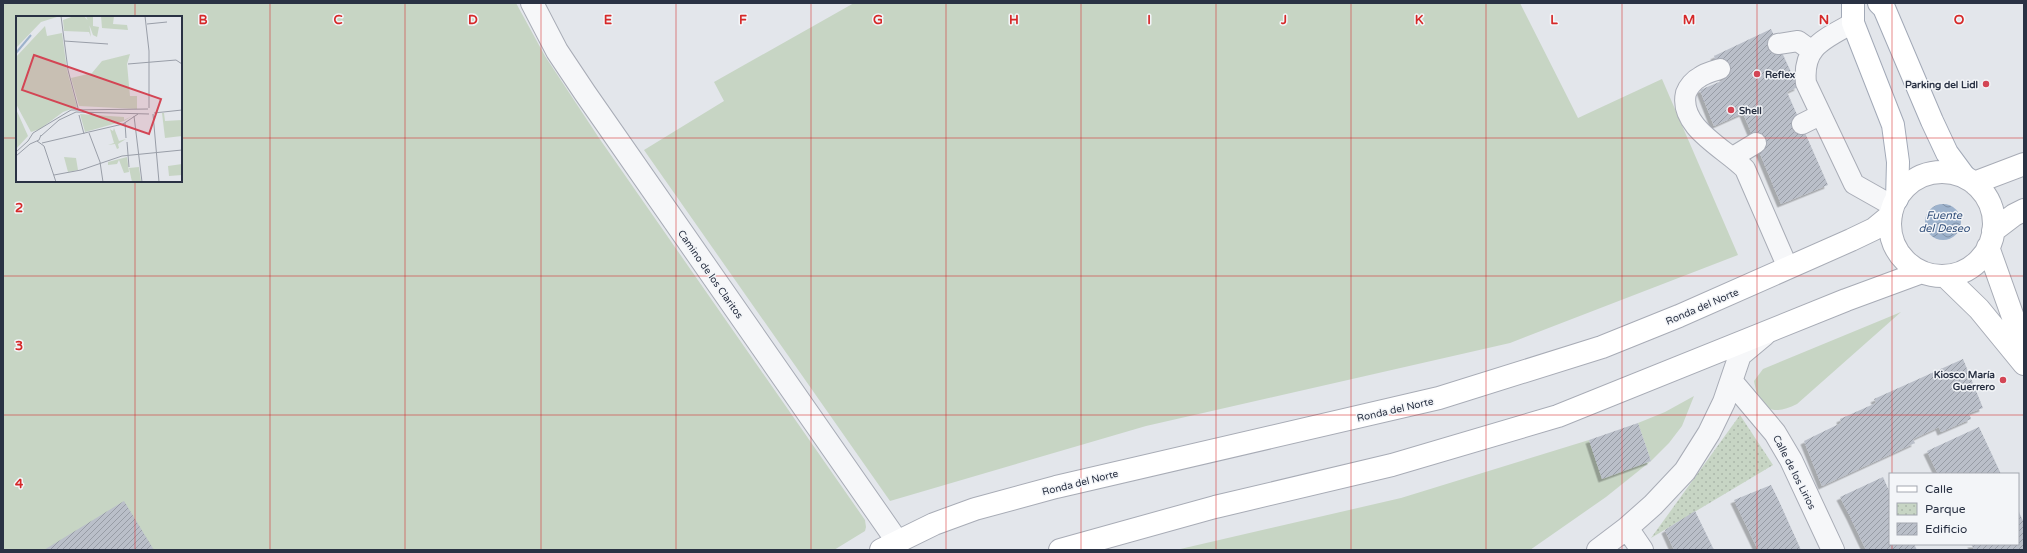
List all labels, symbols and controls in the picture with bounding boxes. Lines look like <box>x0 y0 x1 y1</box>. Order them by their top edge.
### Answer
text: B <box>198 12 208 28</box>
text: C <box>333 12 343 28</box>
text: D <box>468 12 478 28</box>
text: E <box>604 12 612 28</box>
text: F <box>739 12 747 28</box>
text: G <box>873 12 883 28</box>
text: H <box>1009 12 1019 28</box>
text: I <box>1147 12 1151 28</box>
text: J <box>1280 12 1287 28</box>
text: K <box>1415 12 1424 28</box>
text: L <box>1550 12 1558 28</box>
text: M <box>1683 12 1695 28</box>
text: N <box>1819 12 1829 28</box>
text: O <box>1954 12 1965 28</box>
inset map <box>16 16 182 182</box>
marker: Reflex <box>1752 69 1762 79</box>
place label: Reflex <box>1765 69 1796 81</box>
place label: Parking del Lidl <box>1905 79 1978 91</box>
marker: Parking del Lidl <box>1981 79 1991 89</box>
marker: Shell <box>1726 105 1736 115</box>
place label: Shell <box>1739 105 1762 117</box>
text: 2 <box>15 200 23 216</box>
water label: Fuente del Deseo <box>1918 209 1971 235</box>
street label: Camino de los Claritos <box>675 228 745 321</box>
street label: Ronda del Norte <box>1664 286 1741 328</box>
text: 3 <box>15 338 23 354</box>
place label: Kiosco María Guerrero <box>1934 369 1995 393</box>
marker: Kiosco María Guerrero <box>1998 375 2008 385</box>
street label: Ronda del Norte <box>1356 395 1435 425</box>
street label: Calle de los Lirios <box>1770 433 1818 512</box>
street label: Ronda del Norte <box>1041 468 1120 498</box>
legend <box>1889 473 2019 545</box>
text: 4 <box>15 476 24 492</box>
text: Calle <box>1925 482 1953 496</box>
text: Parque <box>1925 502 1966 516</box>
text: Edificio <box>1925 522 1967 536</box>

